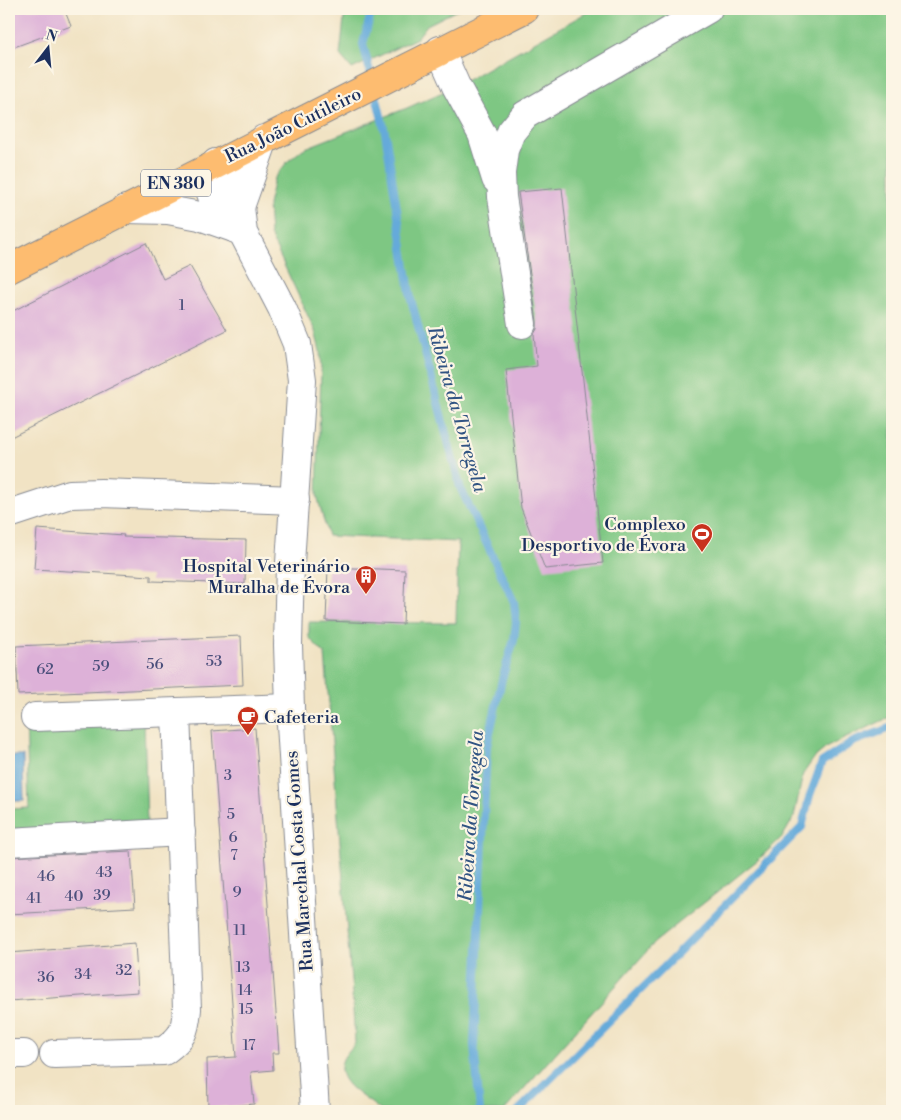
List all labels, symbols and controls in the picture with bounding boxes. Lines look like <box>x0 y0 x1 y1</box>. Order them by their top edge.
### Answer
north arrow <box>22 22 72 72</box>
text: N <box>44 26 59 47</box>
street label: Rua João Cutileiro <box>221 82 365 168</box>
road number: EN 380 <box>141 170 211 197</box>
house number: 1 <box>179 296 186 315</box>
water label: Ribeira da Torregela <box>422 323 492 495</box>
place label: Complexo Desportivo de Évora <box>521 513 687 557</box>
sports icon: Complexo Desportivo de Évora <box>690 522 714 553</box>
place label: Hospital Veterinário Muralha de Évora <box>183 555 351 599</box>
building icon: Hospital Veterinário Muralha de Évora <box>354 564 378 595</box>
house number: 53 <box>206 652 222 671</box>
house number: 56 <box>146 655 164 674</box>
house number: 59 <box>92 657 110 676</box>
house number: 62 <box>36 660 54 679</box>
cafe icon: Cafeteria <box>236 705 260 736</box>
place label: Cafeteria <box>264 706 340 729</box>
water label: Ribeira da Torregela <box>453 729 489 903</box>
street label: Rua Marechal Costa Gomes <box>280 750 319 972</box>
house number: 3 <box>224 766 232 785</box>
house number: 5 <box>227 805 235 824</box>
house number: 6 <box>228 828 238 847</box>
house number: 7 <box>230 846 238 865</box>
house number: 43 <box>95 863 113 882</box>
house number: 46 <box>37 867 55 886</box>
house number: 9 <box>232 883 242 902</box>
house number: 39 <box>93 886 111 905</box>
house number: 40 <box>65 887 83 906</box>
house number: 41 <box>26 889 42 908</box>
house number: 11 <box>233 921 247 940</box>
house number: 13 <box>236 958 250 977</box>
house number: 32 <box>116 961 132 980</box>
house number: 34 <box>74 965 92 984</box>
house number: 36 <box>37 968 55 987</box>
house number: 14 <box>238 981 252 1000</box>
house number: 15 <box>239 1000 253 1019</box>
house number: 17 <box>242 1036 256 1055</box>

